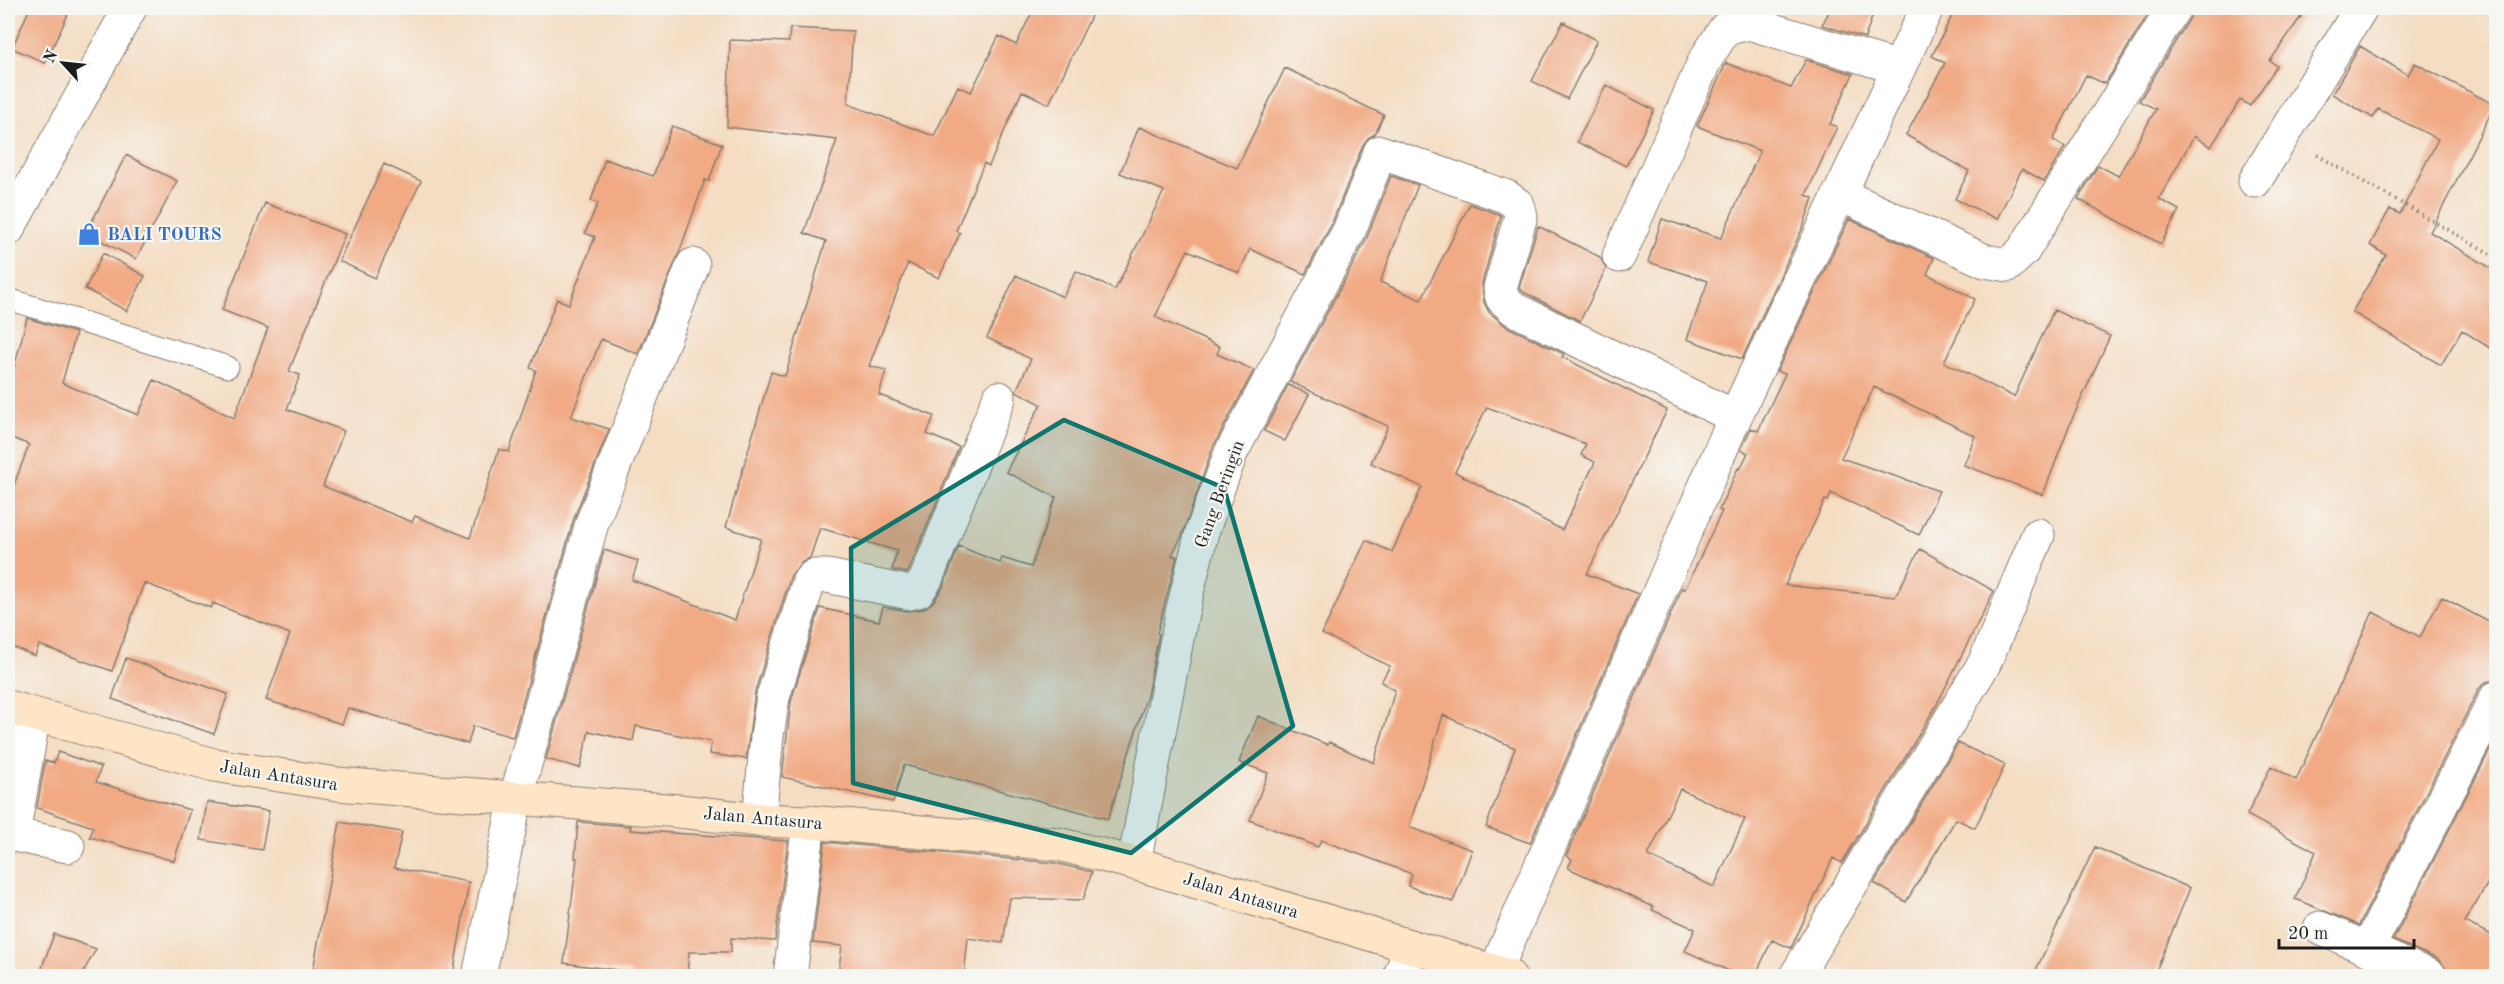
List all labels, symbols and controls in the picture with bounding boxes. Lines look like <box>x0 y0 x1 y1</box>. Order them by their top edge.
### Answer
north arrow <box>33 33 93 93</box>
text: N <box>42 47 62 66</box>
shop icon: BALI TOURS <box>76 221 102 247</box>
place label: BALI TOURS <box>107 226 222 244</box>
street label: Gang Beringin <box>1192 438 1248 551</box>
street label: Jalan Antasura <box>218 758 339 794</box>
street label: Jalan Antasura <box>703 805 823 833</box>
street label: Jalan Antasura <box>1181 870 1301 922</box>
scale bar <box>2279 912 2414 950</box>
text: 20 m <box>2288 925 2328 943</box>

